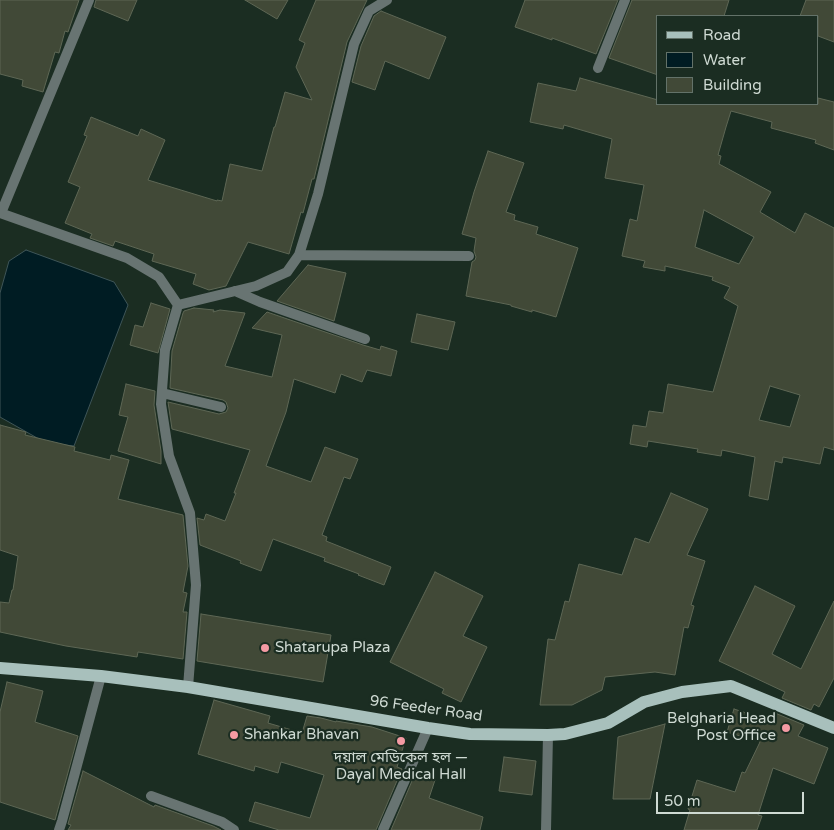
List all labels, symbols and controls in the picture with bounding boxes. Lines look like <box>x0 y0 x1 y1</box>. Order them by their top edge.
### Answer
legend <box>656 15 819 105</box>
text: Road <box>703 26 741 44</box>
text: Water <box>703 51 746 69</box>
text: Building <box>703 76 762 94</box>
place label: Shatarupa Plaza <box>275 639 390 657</box>
marker: Shatarupa Plaza <box>259 642 271 654</box>
street label: 96 Feeder Road <box>369 692 483 726</box>
place label: Belgharia Head Post Office <box>667 710 776 745</box>
marker: Belgharia Head Post Office <box>780 722 792 734</box>
place label: Shankar Bhavan <box>244 726 359 744</box>
marker: Shankar Bhavan <box>228 729 240 741</box>
marker: দয়াল মেডিকেল হল — Dayal Medical Hall <box>395 735 407 747</box>
place label: দয়াল মেডিকেল হল — Dayal Medical Hall <box>334 749 468 784</box>
scale bar <box>659 782 806 814</box>
text: 50 m <box>664 792 701 810</box>

